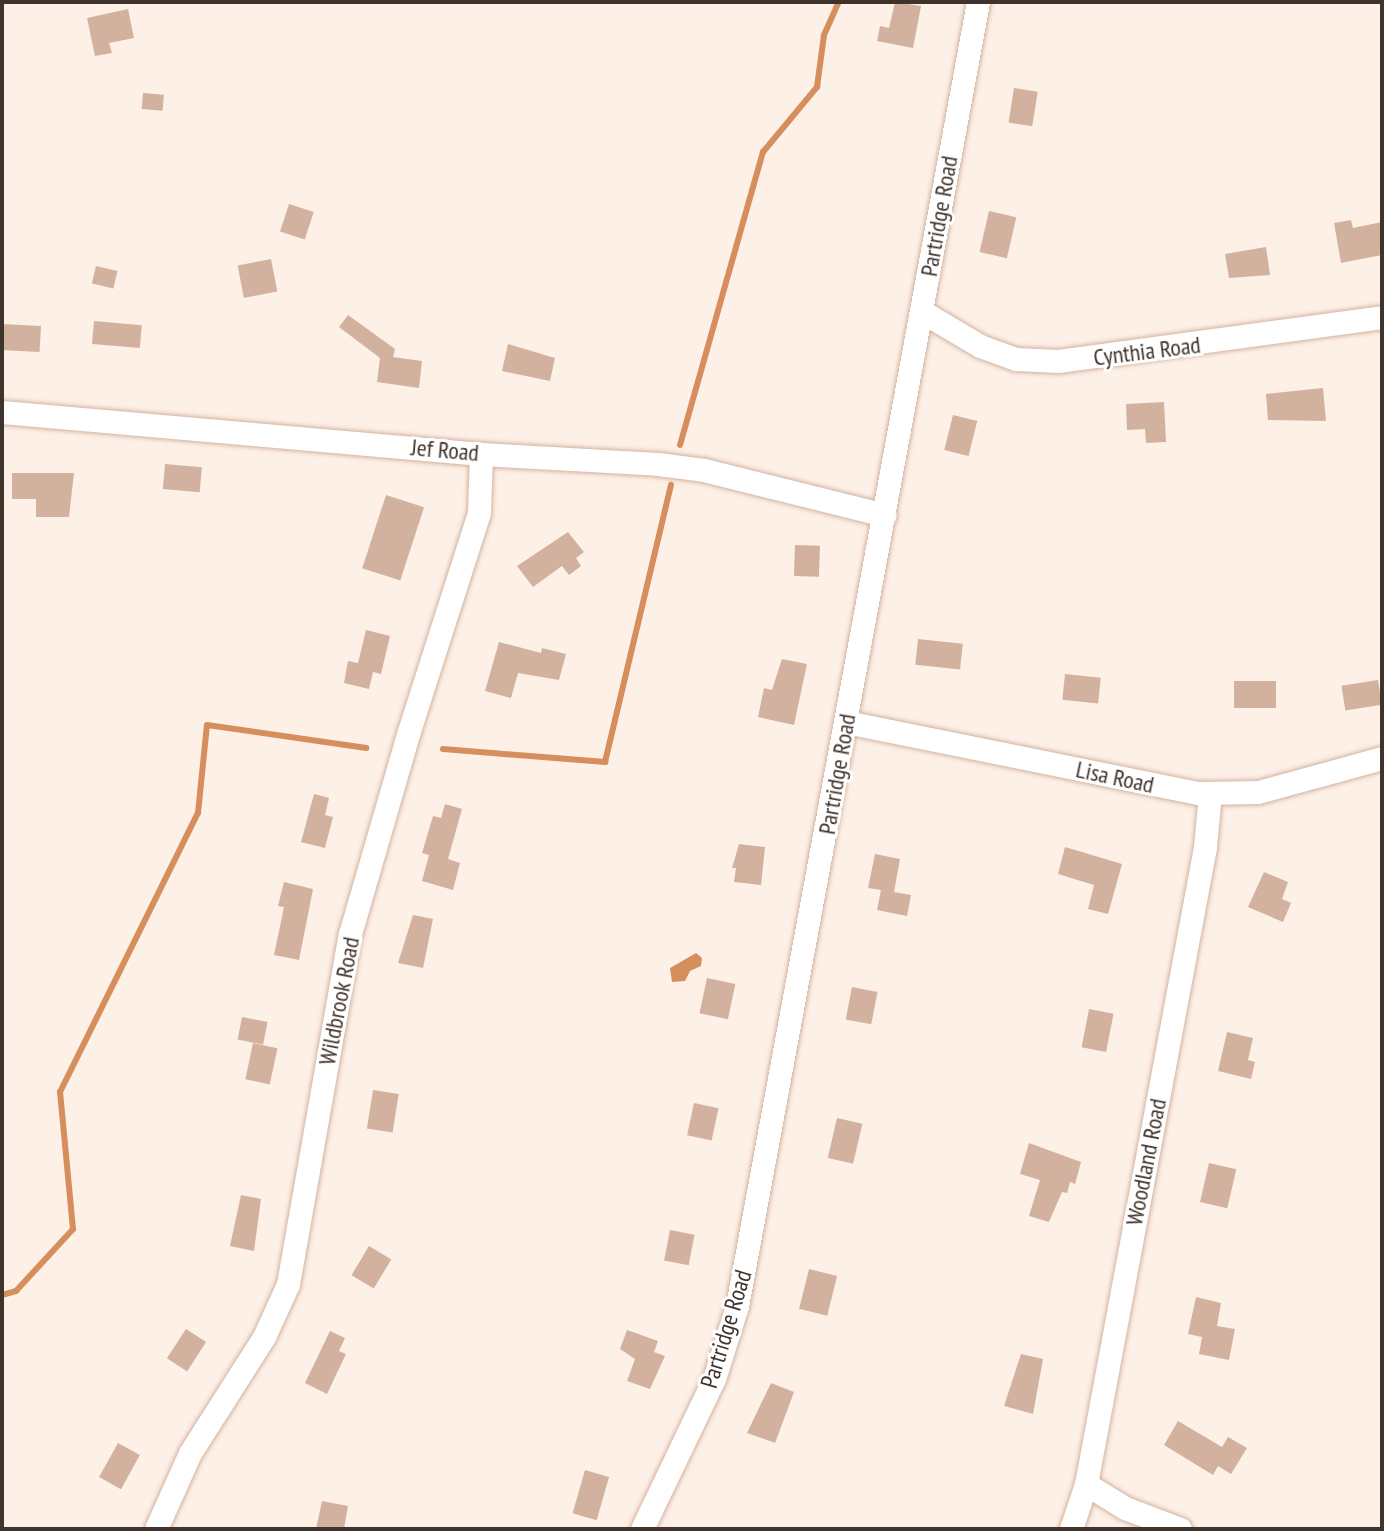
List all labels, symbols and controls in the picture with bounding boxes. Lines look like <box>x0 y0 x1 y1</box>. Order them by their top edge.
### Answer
street label: Partridge Road <box>914 153 964 279</box>
street label: Cynthia Road <box>1092 330 1202 372</box>
street label: Jef Road <box>410 433 480 467</box>
street label: Partridge Road <box>812 711 862 837</box>
street label: Lisa Road <box>1073 755 1157 799</box>
street label: Wildbrook Road <box>312 934 366 1068</box>
street label: Woodland Road <box>1120 1096 1172 1228</box>
street label: Partridge Road <box>694 1266 758 1392</box>

